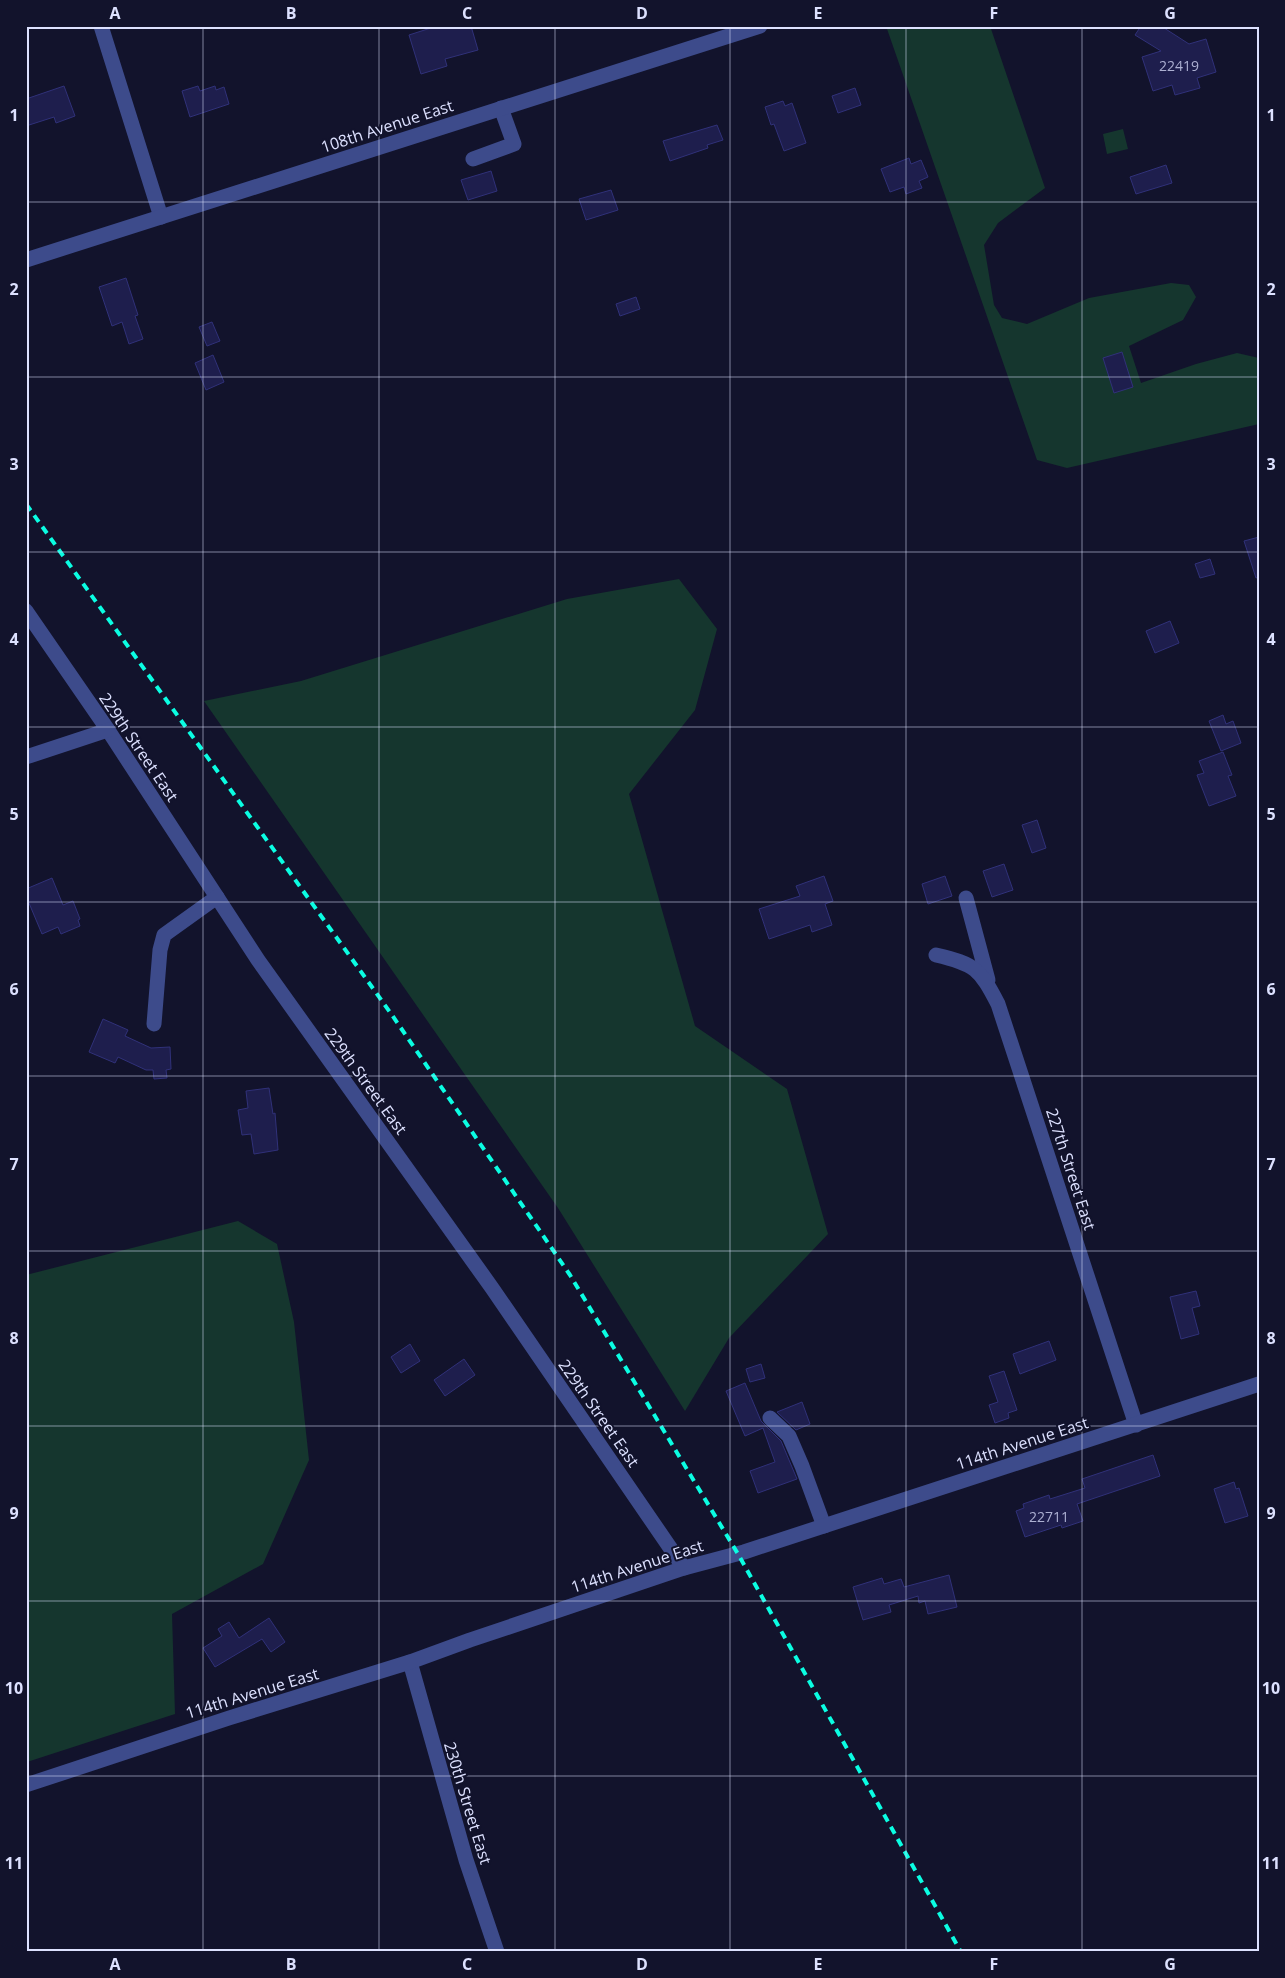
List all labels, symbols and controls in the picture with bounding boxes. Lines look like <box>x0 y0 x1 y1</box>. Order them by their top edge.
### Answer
text: A <box>109 2 121 24</box>
text: B <box>286 2 296 24</box>
text: C <box>462 2 472 24</box>
text: D <box>636 2 648 24</box>
text: E <box>814 2 823 24</box>
text: F <box>990 2 998 24</box>
text: G <box>1164 2 1176 24</box>
house number: 22419 <box>1159 56 1199 75</box>
street label: 108th Avenue East <box>318 94 456 158</box>
text: 1 <box>9 104 19 126</box>
text: 1 <box>1266 104 1276 126</box>
text: 2 <box>9 278 19 300</box>
text: 2 <box>1266 278 1276 300</box>
text: 3 <box>9 453 19 475</box>
text: 3 <box>1266 453 1276 475</box>
text: 4 <box>9 628 19 650</box>
text: 4 <box>1266 628 1276 650</box>
street label: 229th Street East <box>94 688 184 806</box>
text: 5 <box>9 803 19 825</box>
text: 5 <box>1266 803 1276 825</box>
text: 6 <box>9 978 19 1000</box>
text: 6 <box>1266 978 1276 1000</box>
street label: 229th Street East <box>320 1023 412 1139</box>
street label: 227th Street East <box>1041 1105 1101 1233</box>
text: 7 <box>9 1153 19 1175</box>
text: 7 <box>1266 1153 1276 1175</box>
text: 8 <box>9 1327 19 1349</box>
text: 8 <box>1266 1327 1276 1349</box>
street label: 229th Street East <box>554 1355 645 1472</box>
street label: 114th Avenue East <box>953 1411 1091 1475</box>
text: 9 <box>9 1502 19 1524</box>
text: 9 <box>1266 1502 1276 1524</box>
house number: 22711 <box>1029 1507 1069 1526</box>
street label: 114th Avenue East <box>568 1534 706 1598</box>
street label: 114th Avenue East <box>183 1662 322 1724</box>
text: 10 <box>5 1677 23 1699</box>
text: 10 <box>1262 1677 1280 1699</box>
street label: 230th Street East <box>439 1739 497 1867</box>
text: 11 <box>5 1852 23 1874</box>
text: 11 <box>1262 1852 1280 1874</box>
text: A <box>109 1953 121 1975</box>
text: B <box>286 1953 296 1975</box>
text: C <box>462 1953 472 1975</box>
text: D <box>636 1953 648 1975</box>
text: E <box>814 1953 823 1975</box>
text: F <box>990 1953 998 1975</box>
text: G <box>1164 1953 1176 1975</box>

